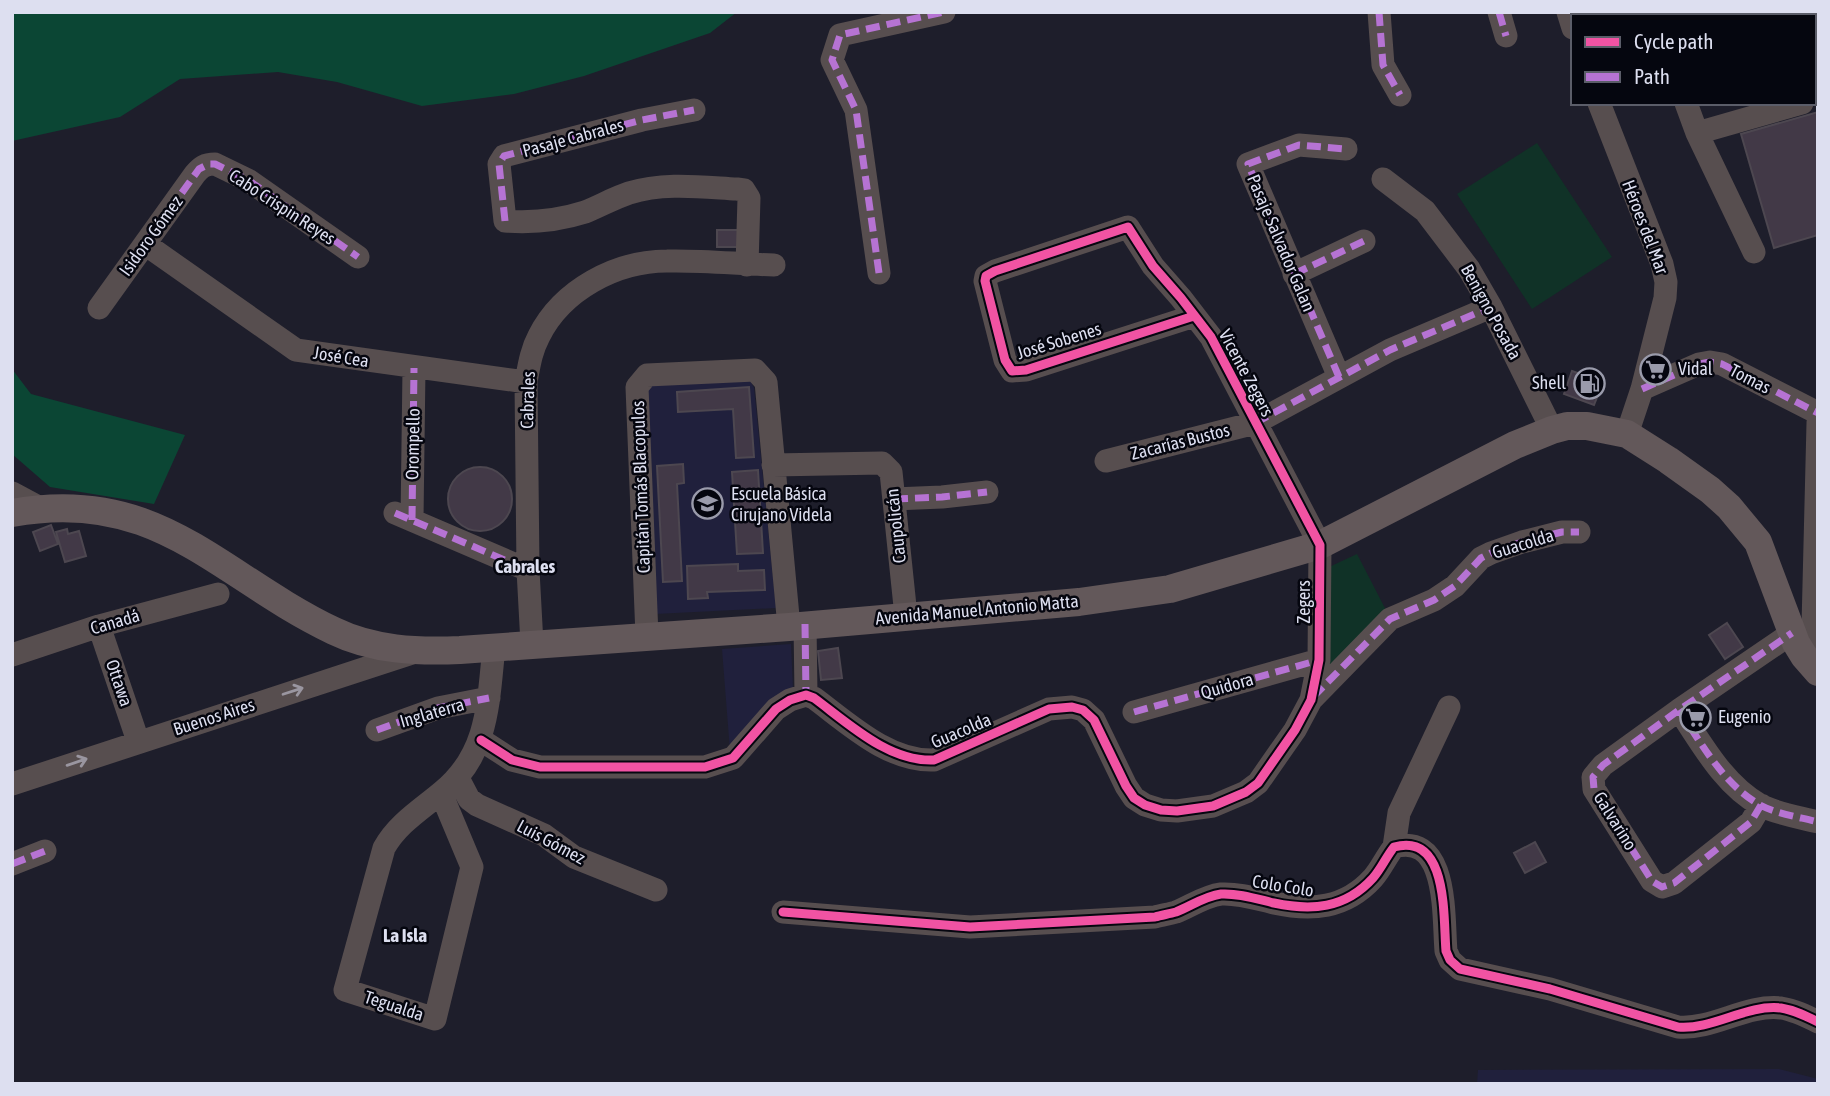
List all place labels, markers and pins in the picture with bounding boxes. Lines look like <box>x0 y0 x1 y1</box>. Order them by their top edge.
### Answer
supermarket icon: Vidal <box>1638 352 1672 386</box>
place label: Vidal <box>1678 358 1713 379</box>
fuel station icon: Shell <box>1572 366 1606 400</box>
place label: Shell <box>1532 372 1566 393</box>
place label: Escuela Básica Cirujano Videla <box>731 483 832 525</box>
school or university icon: Escuela Básica Cirujano Videla <box>691 487 725 521</box>
supermarket icon: Eugenio <box>1678 700 1712 734</box>
place label: Eugenio <box>1718 706 1771 727</box>

